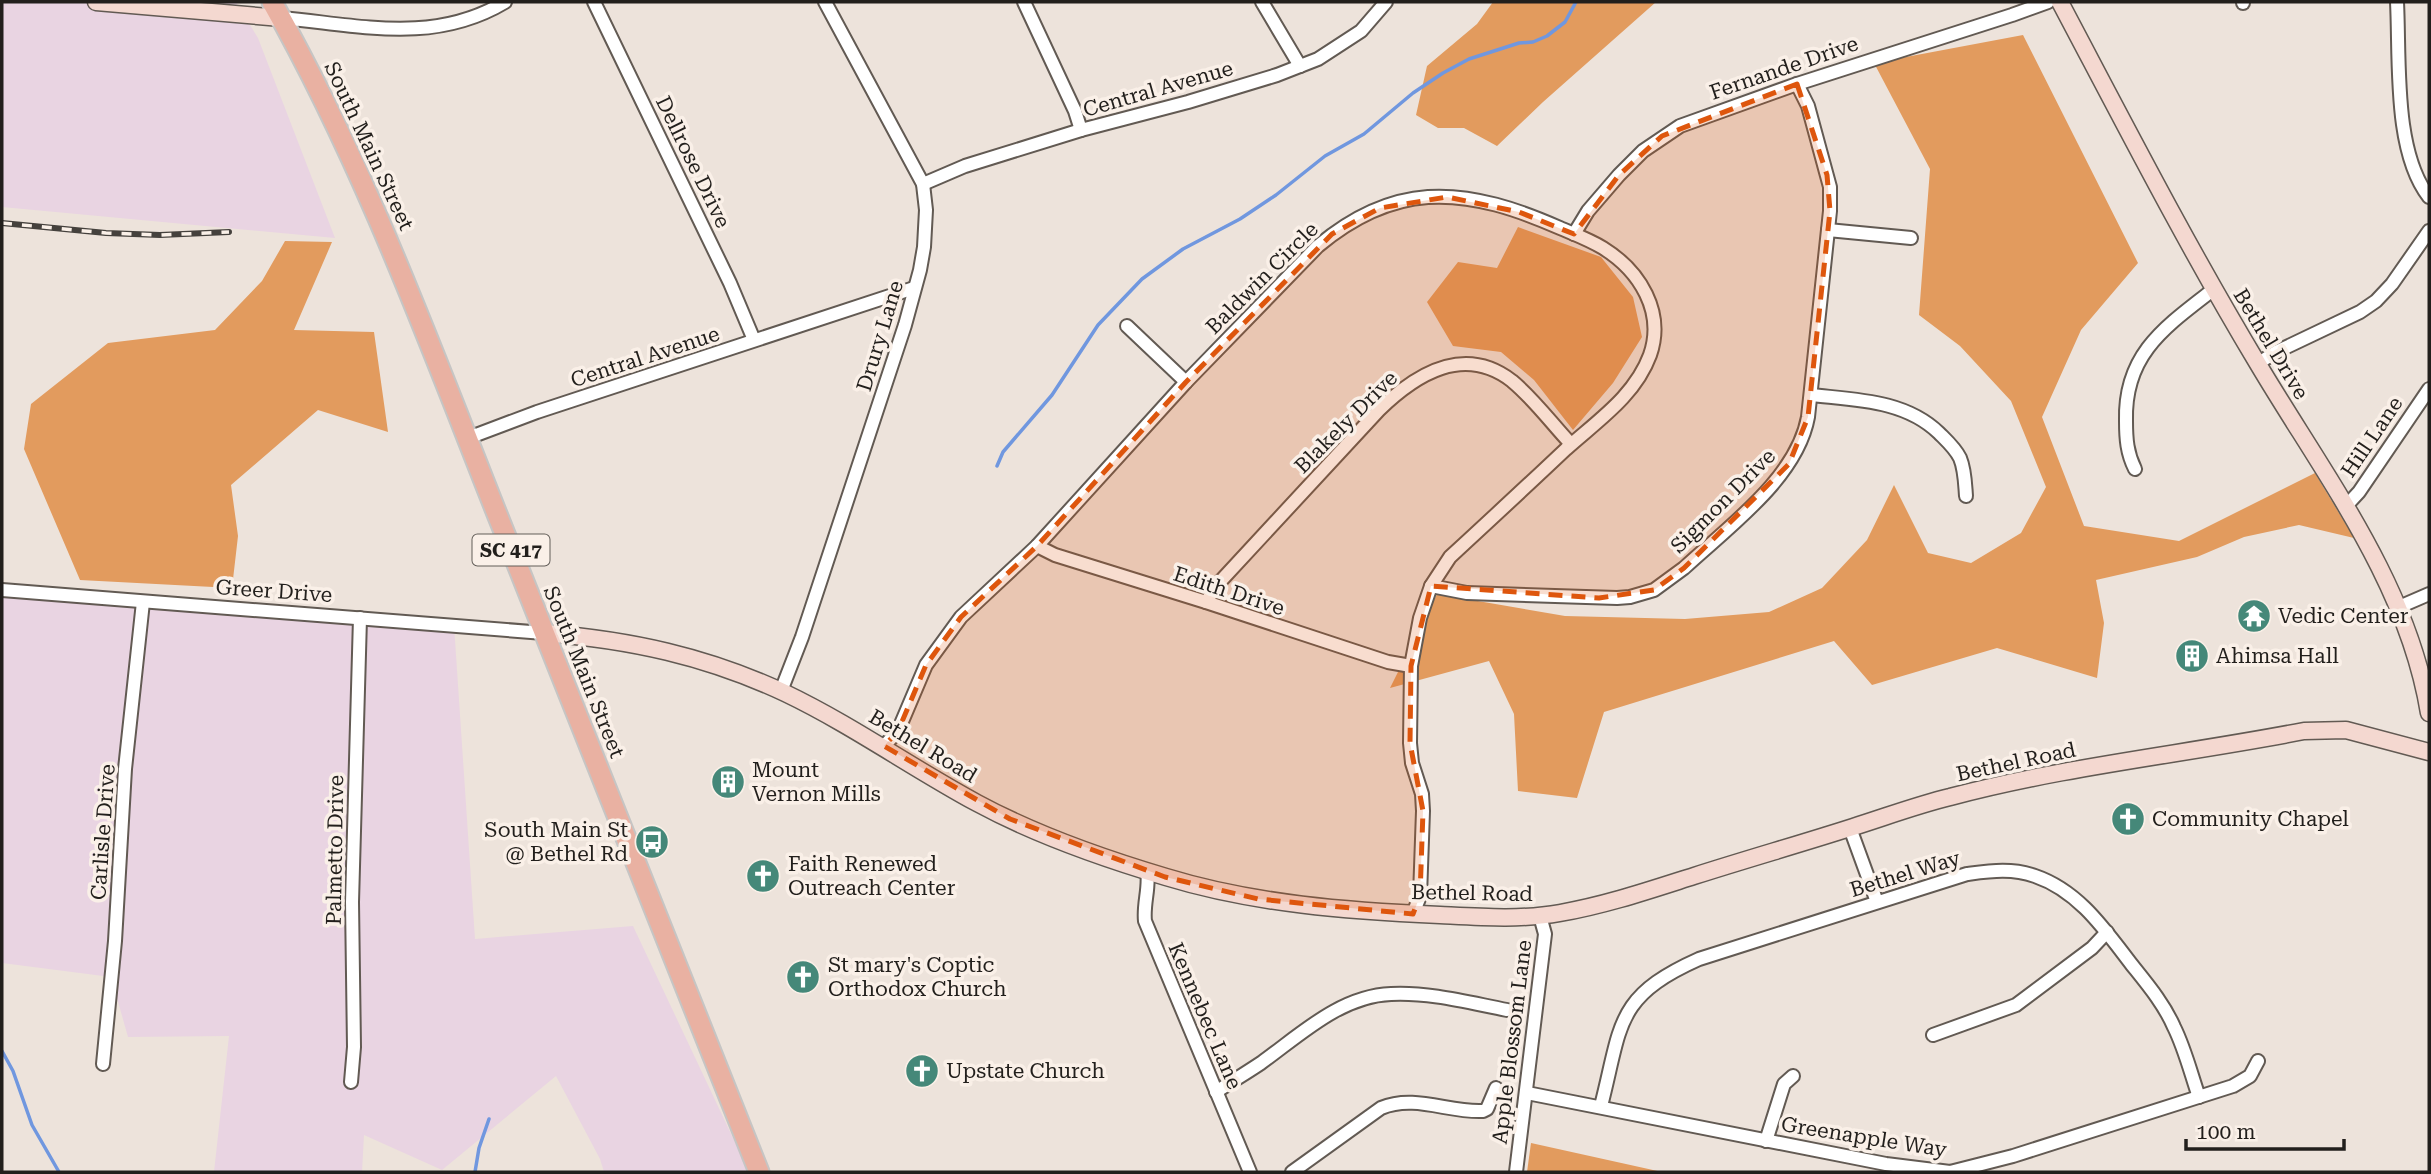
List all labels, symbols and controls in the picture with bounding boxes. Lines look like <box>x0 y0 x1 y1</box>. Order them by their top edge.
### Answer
street label: Fernande Drive <box>1707 31 1861 105</box>
street label: Central Avenue <box>1080 56 1236 122</box>
street label: South Main Street <box>319 58 419 234</box>
street label: Dellrose Drive <box>651 92 735 232</box>
street label: Baldwin Circle <box>1201 217 1323 339</box>
street label: Drury Lane <box>852 278 908 394</box>
street label: Bethel Drive <box>2229 284 2313 404</box>
street label: Central Avenue <box>568 322 722 392</box>
street label: Blakely Drive <box>1290 366 1402 478</box>
street label: Hill Lane <box>2336 392 2408 482</box>
street label: Sigmon Drive <box>1666 444 1780 558</box>
road number: SC 417 <box>472 534 550 566</box>
street label: Edith Drive <box>1170 562 1288 620</box>
street label: Greer Drive <box>215 575 333 607</box>
street label: South Main Street <box>539 583 629 762</box>
temple icon: Vedic Center <box>2235 597 2273 635</box>
place label: Vedic Center <box>2278 604 2409 628</box>
building icon: Ahimsa Hall <box>2173 637 2211 675</box>
place label: Ahimsa Hall <box>2216 644 2339 668</box>
street label: Bethel Road <box>865 704 982 788</box>
street label: Bethel Road <box>1954 737 2079 786</box>
place label: Mount Vernon Mills <box>752 758 881 806</box>
street label: Carlisle Drive <box>86 763 120 901</box>
building icon: Mount Vernon Mills <box>709 763 747 801</box>
street label: Palmetto Drive <box>322 775 348 925</box>
church icon: Community Chapel <box>2109 800 2147 838</box>
place label: Community Chapel <box>2152 807 2349 831</box>
place label: South Main St @ Bethel Rd <box>484 818 629 866</box>
bus stop icon: South Main St @ Bethel Rd <box>633 823 671 861</box>
street label: Bethel Way <box>1847 846 1964 902</box>
place label: Faith Renewed Outreach Center <box>788 852 956 900</box>
church icon: Faith Renewed Outreach Center <box>744 857 782 895</box>
street label: Bethel Road <box>1411 880 1534 906</box>
street label: Kennebec Lane <box>1163 939 1247 1093</box>
street label: Apple Blossom Lane <box>1488 939 1536 1145</box>
place label: St mary's Coptic Orthodox Church <box>828 953 1007 1001</box>
church icon: St mary's Coptic Orthodox Church <box>784 958 822 996</box>
church icon: Upstate Church <box>903 1052 941 1090</box>
place label: Upstate Church <box>946 1059 1105 1083</box>
scale bar <box>2186 1108 2344 1152</box>
street label: Greenapple Way <box>1779 1112 1949 1162</box>
text: 100 m <box>2196 1120 2256 1144</box>

